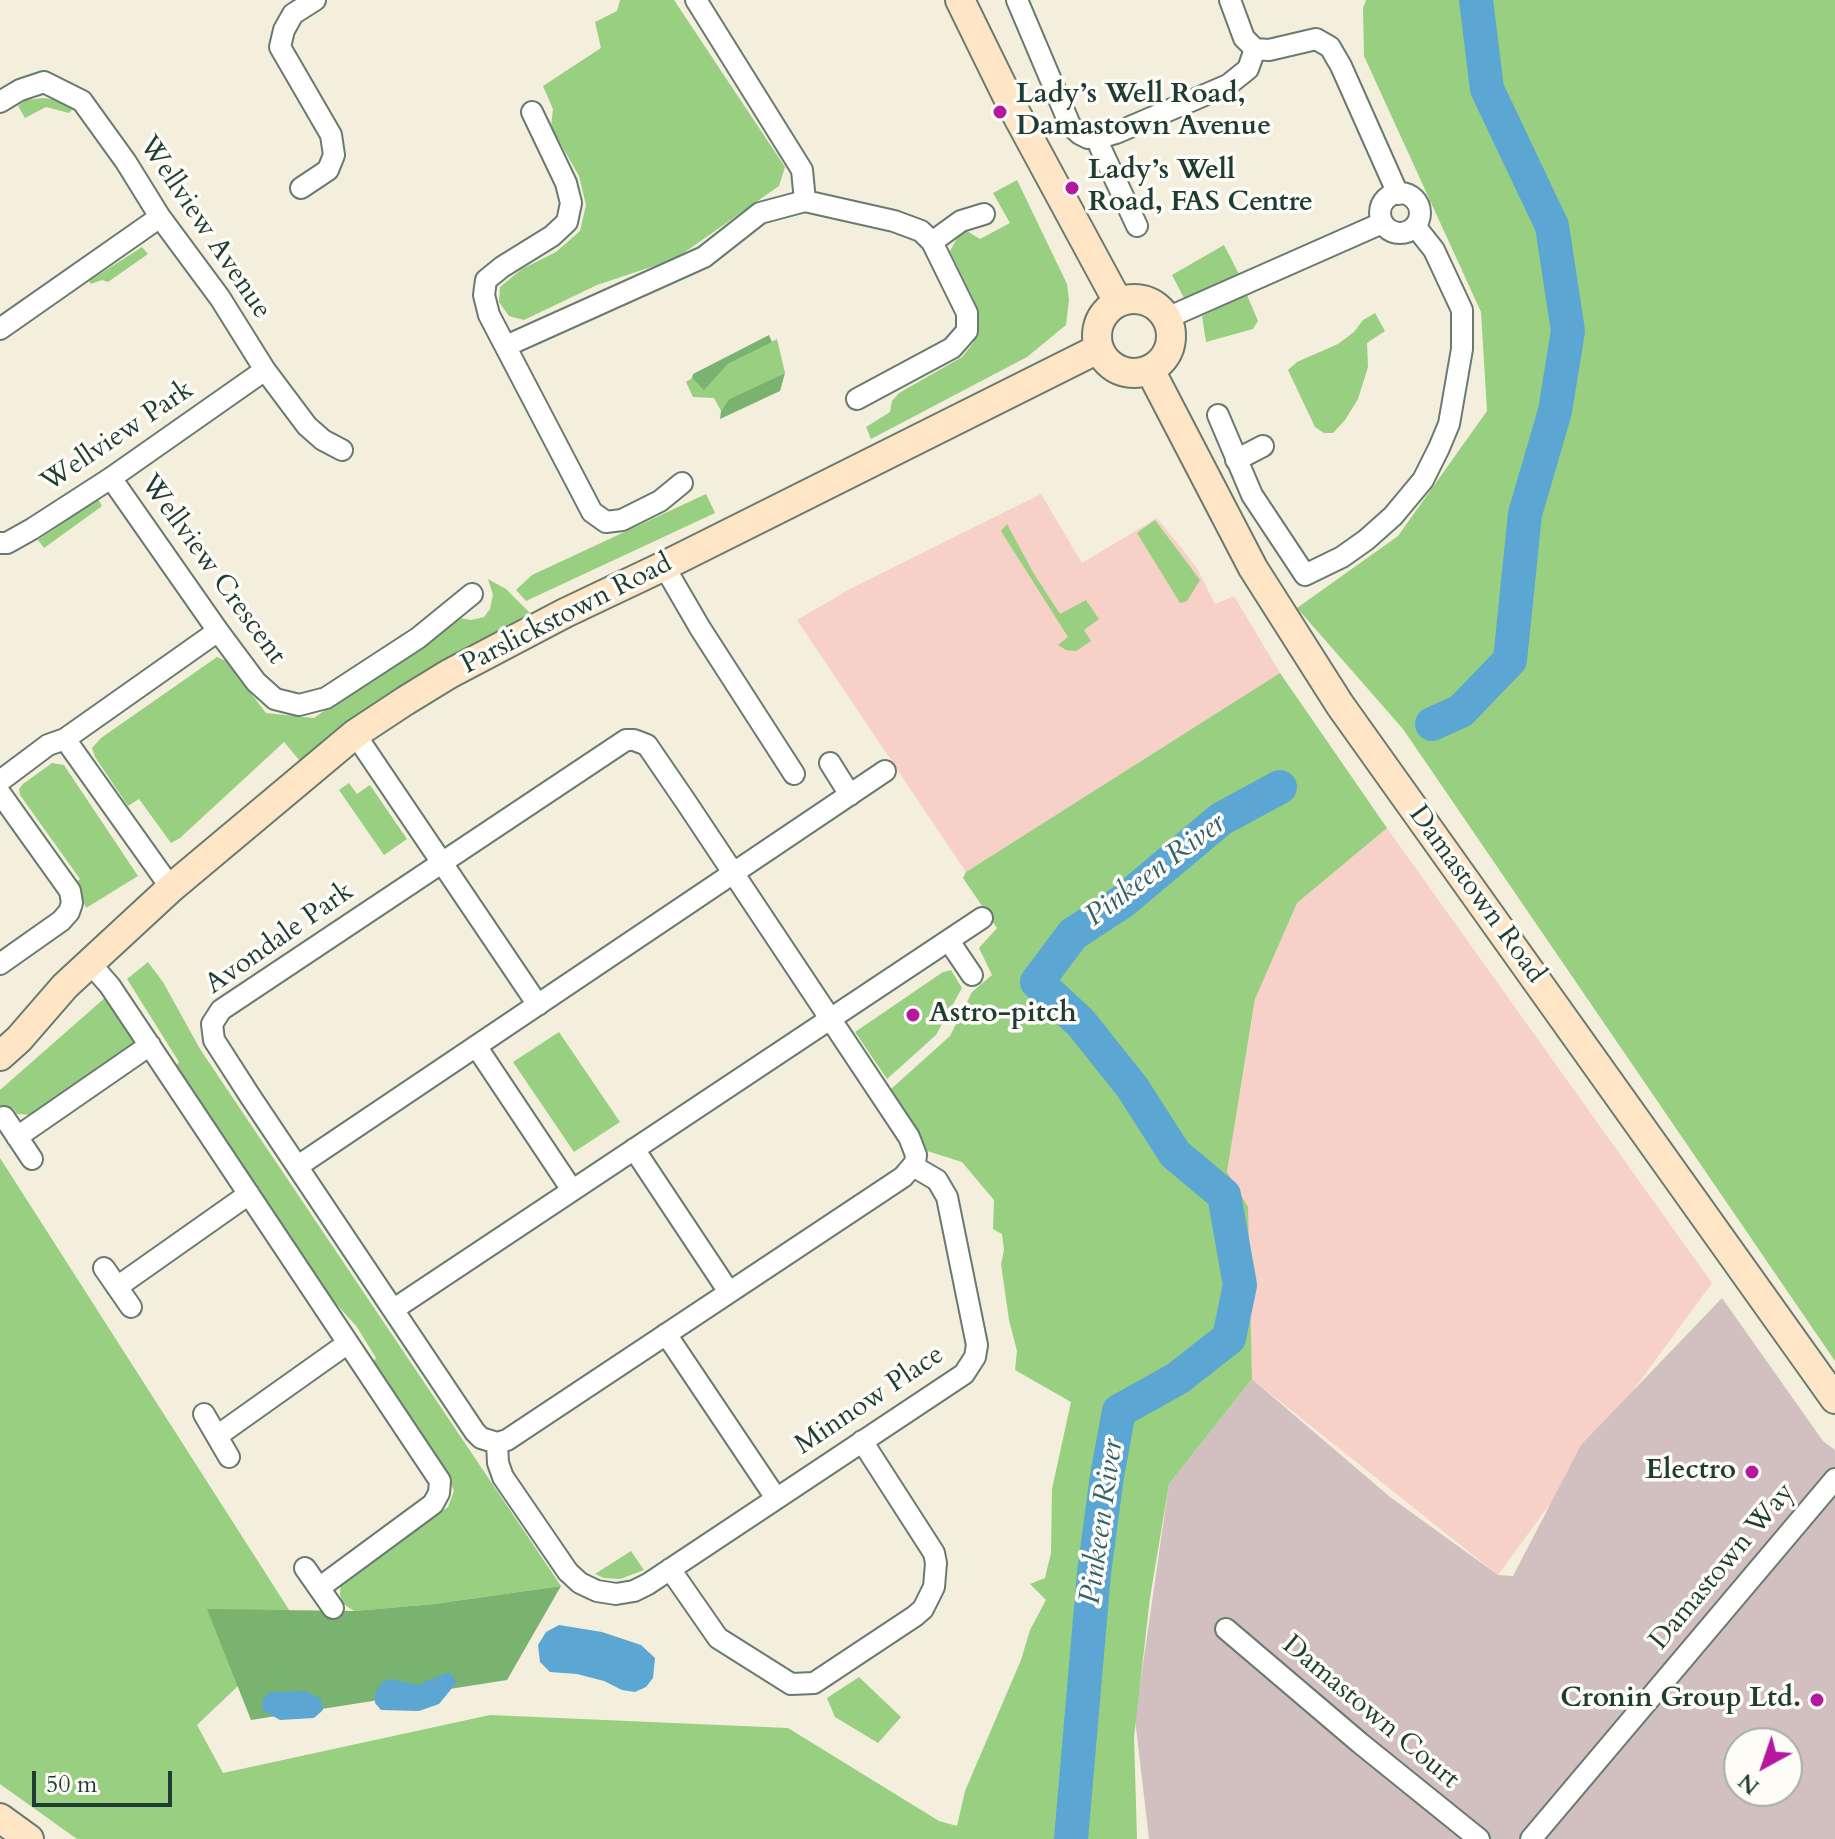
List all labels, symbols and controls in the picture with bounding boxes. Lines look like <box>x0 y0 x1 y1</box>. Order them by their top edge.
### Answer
place label: Lady’s Well Road, Damastown Avenue <box>1016 79 1271 145</box>
marker: Lady’s Well Road, Damastown Avenue <box>991 103 1009 121</box>
street label: Wellview Avenue <box>130 130 278 326</box>
place label: Lady’s Well Road, FAS Centre <box>1088 155 1313 221</box>
marker: Lady’s Well Road, FAS Centre <box>1063 179 1081 197</box>
street label: Wellview Park <box>35 374 201 500</box>
street label: Wellview Crescent <box>132 468 292 672</box>
street label: Parslickstown Road <box>456 547 678 683</box>
street label: Damastown Road <box>1400 800 1552 990</box>
water label: Pinkeen River <box>1079 807 1233 935</box>
street label: Avondale Park <box>199 876 361 1002</box>
place label: Astro-pitch <box>929 998 1077 1032</box>
marker: Astro-pitch <box>904 1006 922 1024</box>
street label: Minnow Place <box>789 1339 951 1463</box>
water label: Pinkeen River <box>1074 1437 1132 1607</box>
place label: Electro <box>1645 1455 1736 1489</box>
marker: Electro <box>1743 1463 1761 1481</box>
street label: Damastown Way <box>1643 1477 1803 1657</box>
street label: Damastown Court <box>1275 1629 1465 1797</box>
place label: Cronin Group Ltd. <box>1560 1683 1801 1717</box>
marker: Cronin Group Ltd. <box>1808 1691 1826 1709</box>
north arrow <box>1723 1727 1803 1807</box>
scale bar <box>36 1755 176 1805</box>
text: N <box>1732 1766 1766 1801</box>
text: 50 m <box>46 1768 97 1801</box>

